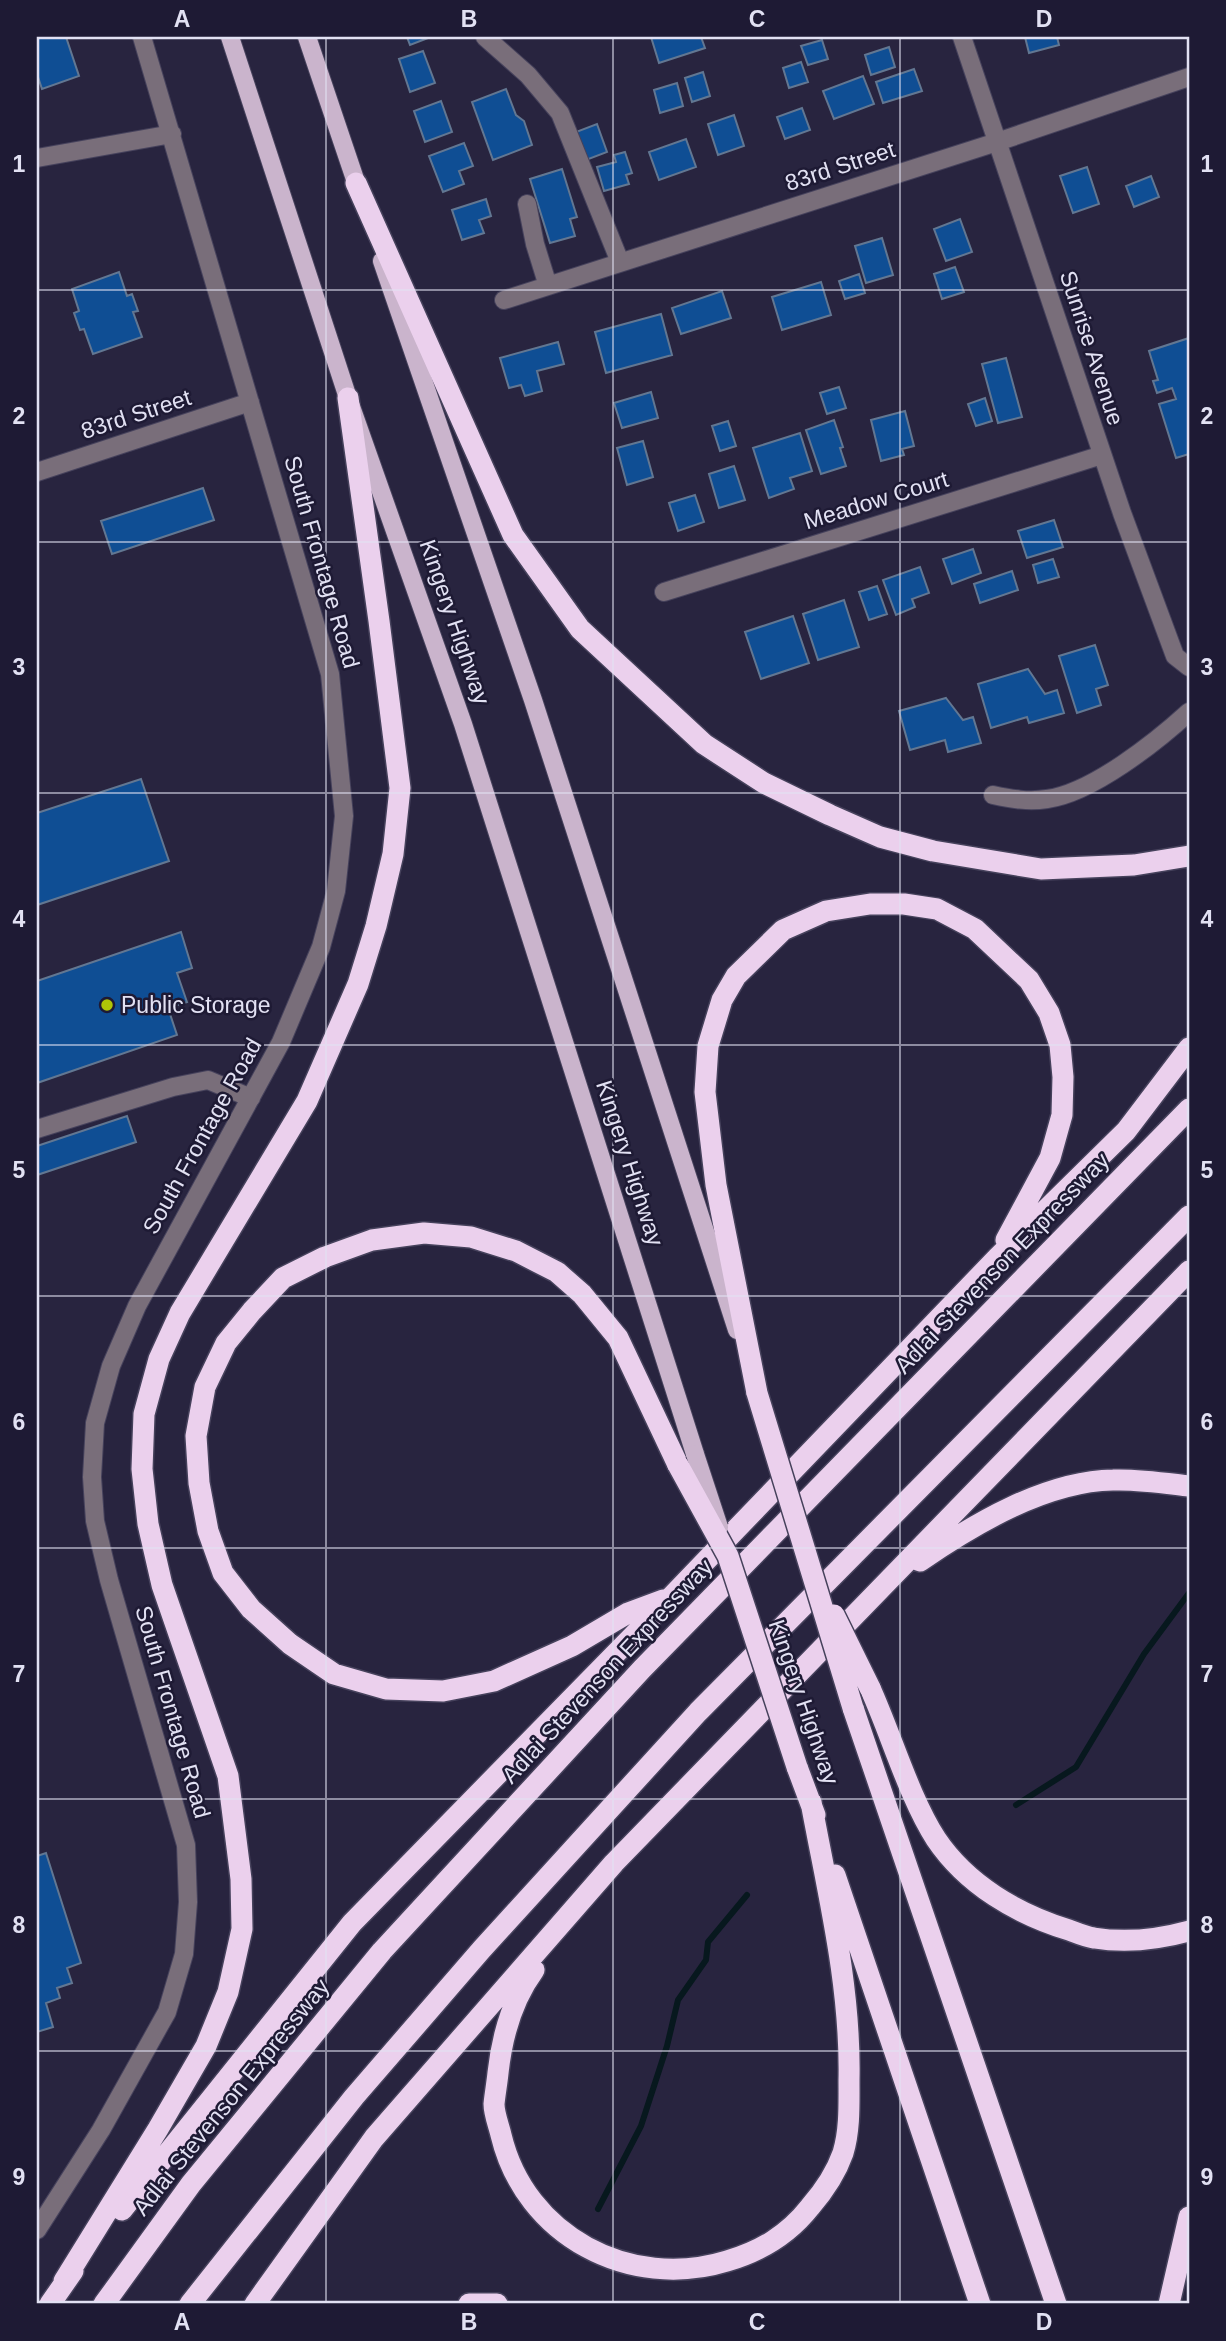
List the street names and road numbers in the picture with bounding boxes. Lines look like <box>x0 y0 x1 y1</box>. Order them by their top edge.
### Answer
street label: 83rd Street <box>782 136 899 196</box>
street label: Sunrise Avenue <box>1055 268 1129 428</box>
street label: 83rd Street <box>78 384 195 444</box>
street label: South Frontage Road <box>279 453 365 671</box>
street label: Meadow Court <box>801 466 952 534</box>
street label: Kingery Highway <box>415 536 496 708</box>
street label: South Frontage Road <box>137 1034 267 1238</box>
street label: Kingery Highway <box>591 1077 669 1250</box>
street label: Adlai Stevenson Expressway <box>890 1147 1115 1379</box>
street label: Adlai Stevenson Expressway <box>496 1553 718 1788</box>
street label: South Frontage Road <box>130 1603 216 1821</box>
street label: Kingery Highway <box>764 1616 845 1788</box>
street label: Adlai Stevenson Expressway <box>128 1973 335 2220</box>

